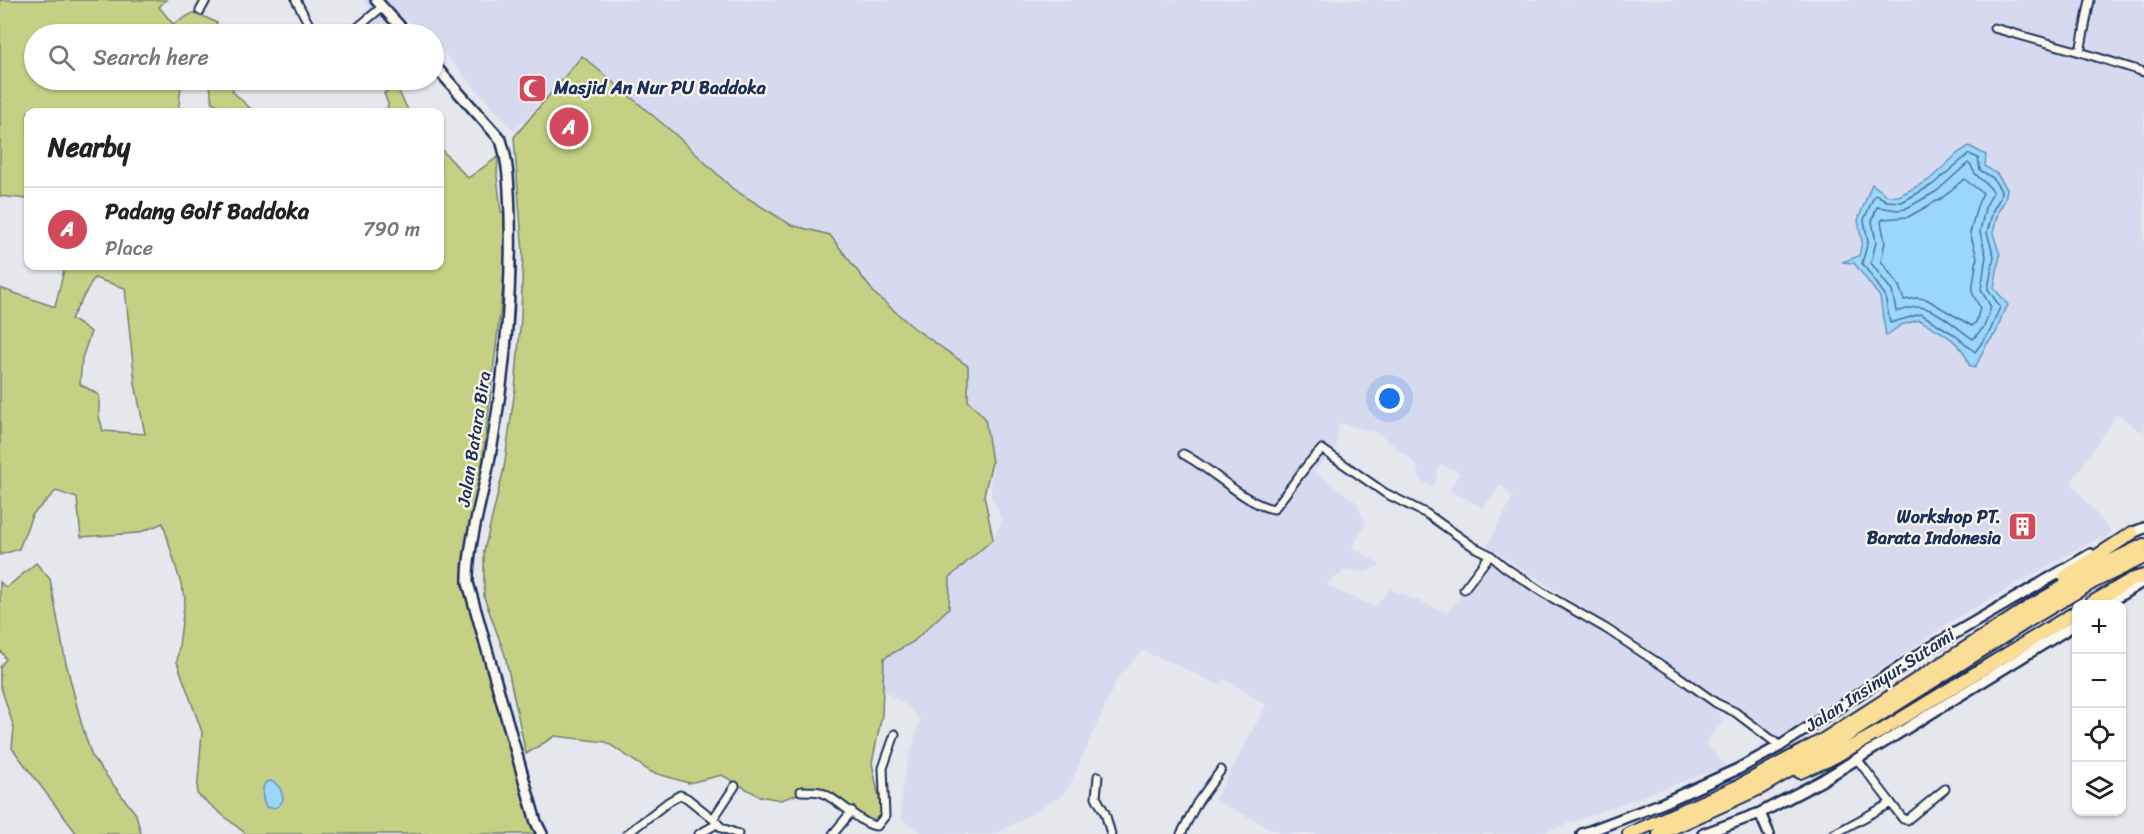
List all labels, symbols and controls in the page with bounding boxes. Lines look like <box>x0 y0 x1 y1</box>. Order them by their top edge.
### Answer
search box <box>24 24 444 90</box>
text: Search here <box>93 38 209 77</box>
icon: search <box>45 41 78 74</box>
mosque icon: Masjid An Nur PU Baddoka <box>517 72 549 104</box>
place label: Masjid An Nur PU Baddoka <box>553 72 767 104</box>
pin: A <box>550 104 588 150</box>
text: Nearby <box>48 124 130 170</box>
text: Padang Golf Baddoka <box>105 192 309 231</box>
text: A <box>61 212 74 247</box>
text: 790 m <box>363 212 420 247</box>
text: Place <box>105 231 153 266</box>
street label: Jalan Batara Bira <box>447 369 500 510</box>
your location <box>1375 384 1404 413</box>
place label: Workshop PT. Barata Indonesia <box>1867 501 2001 554</box>
building icon: Workshop PT. Barata Indonesia <box>2006 511 2038 543</box>
map controls <box>2072 600 2126 816</box>
button: + <box>2072 600 2126 654</box>
street label: Jalan Insinyur Sutami <box>1798 619 1962 741</box>
button: − <box>2072 654 2126 708</box>
button: locate <box>2072 708 2126 762</box>
button: layers <box>2072 762 2126 816</box>

